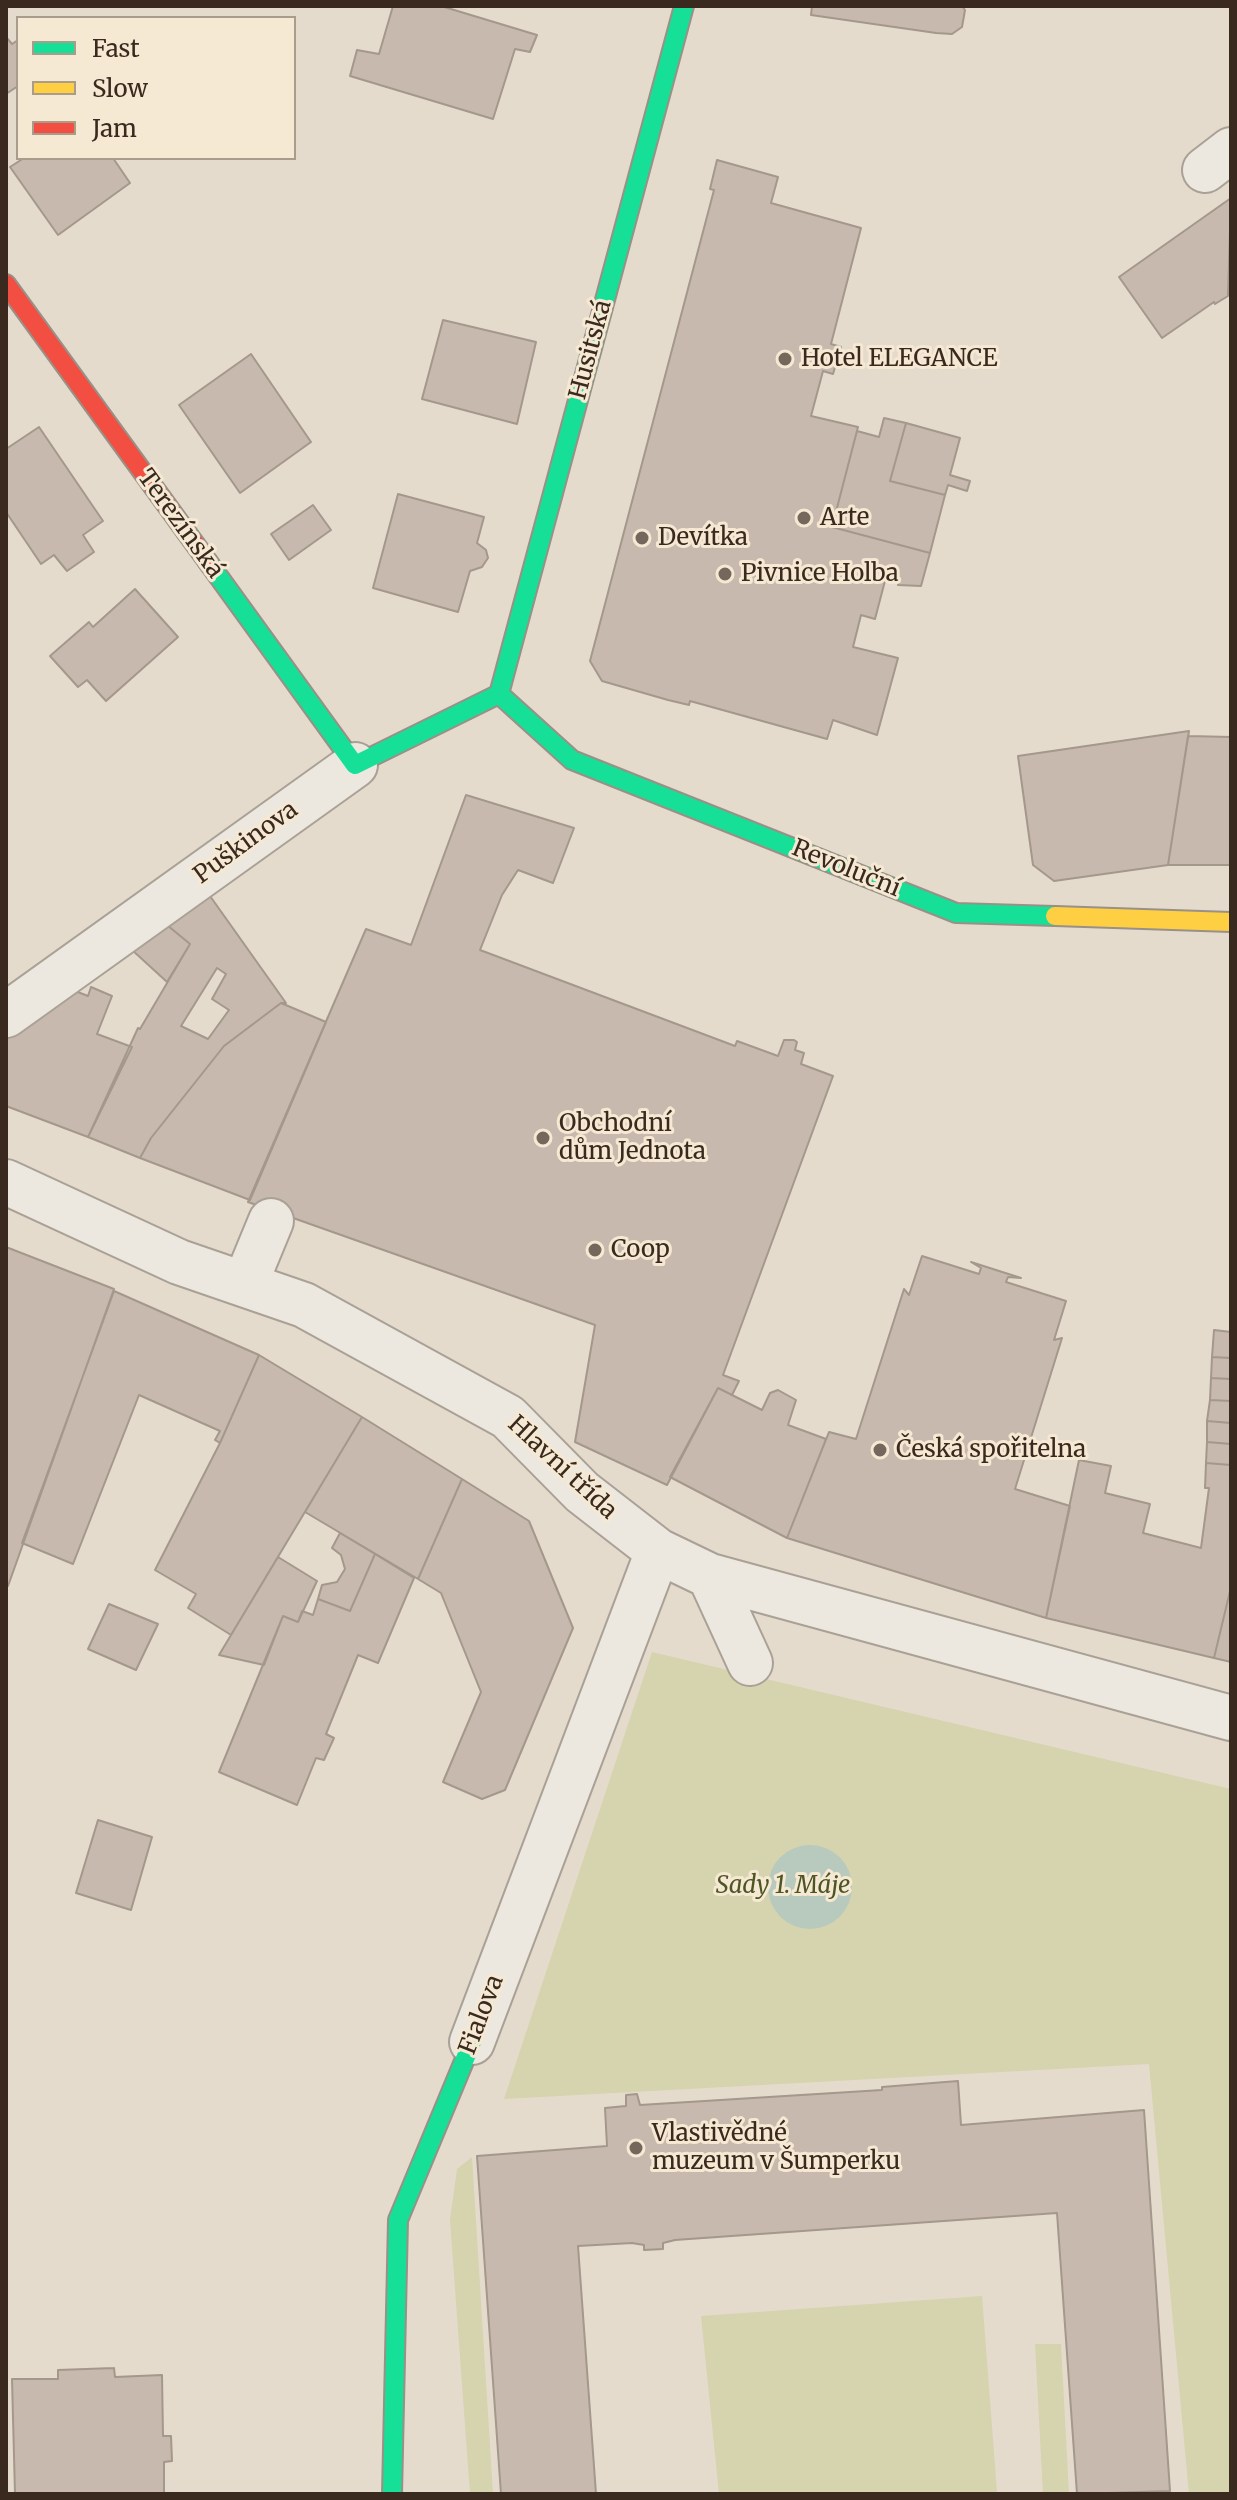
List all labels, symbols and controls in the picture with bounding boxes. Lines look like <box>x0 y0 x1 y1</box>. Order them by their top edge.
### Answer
legend <box>16 16 296 160</box>
text: Fast <box>92 33 140 64</box>
text: Slow <box>92 73 148 104</box>
text: Jam <box>92 113 137 144</box>
street label: Husitská <box>564 297 618 403</box>
place label: Hotel ELEGANCE <box>801 345 997 373</box>
marker: Hotel ELEGANCE <box>776 350 794 368</box>
street label: Terezínská <box>131 464 229 584</box>
place label: Arte <box>820 504 869 532</box>
marker: Arte <box>795 509 813 527</box>
place label: Devítka <box>658 524 748 552</box>
marker: Devítka <box>633 529 651 547</box>
place label: Pivnice Holba <box>741 560 899 588</box>
marker: Pivnice Holba <box>716 565 734 583</box>
street label: Puškinova <box>188 796 304 890</box>
street label: Revoluční <box>788 834 904 904</box>
place label: Obchodní dům Jednota <box>559 1110 706 1166</box>
marker: Obchodní dům Jednota <box>534 1129 552 1147</box>
place label: Coop <box>611 1236 670 1264</box>
marker: Coop <box>586 1241 604 1259</box>
street label: Hlavní třída <box>502 1410 622 1526</box>
place label: Česká spořitelna <box>896 1436 1086 1464</box>
marker: Česká spořitelna <box>871 1441 889 1459</box>
park label: Sady 1. Máje <box>716 1872 850 1900</box>
street label: Fialova <box>454 1971 510 2059</box>
place label: Vlastivědné muzeum v Šumperku <box>652 2120 900 2176</box>
marker: Vlastivědné muzeum v Šumperku <box>627 2139 645 2157</box>

